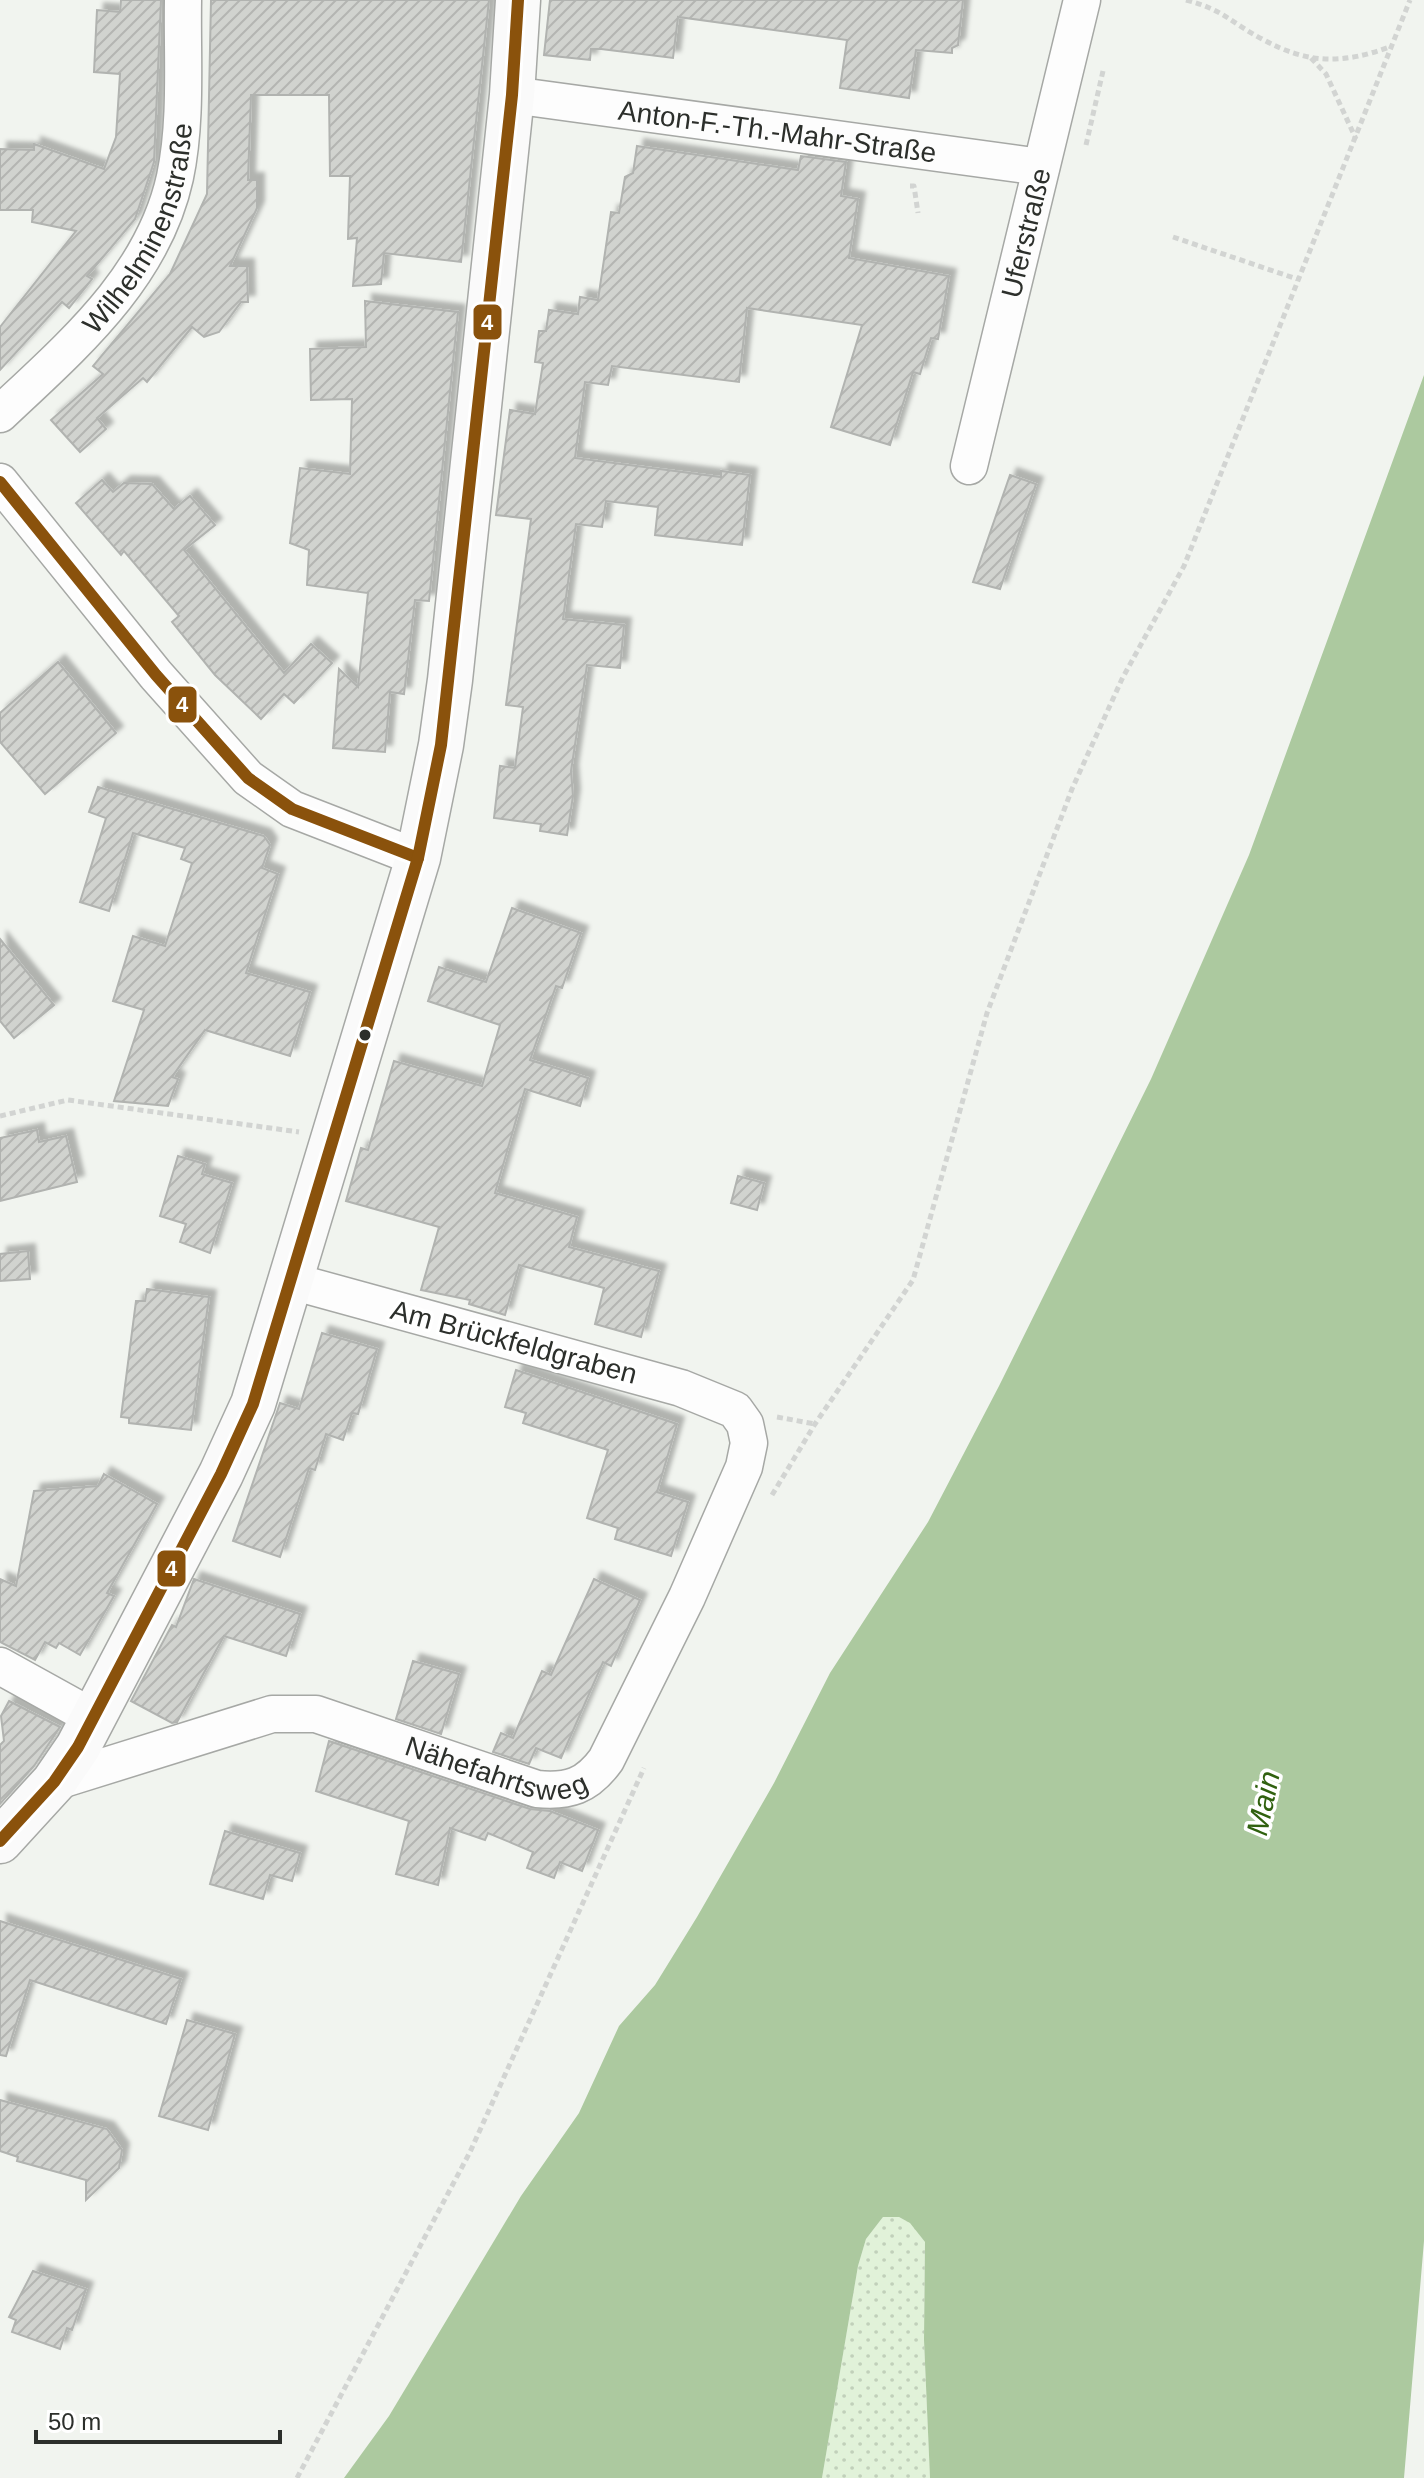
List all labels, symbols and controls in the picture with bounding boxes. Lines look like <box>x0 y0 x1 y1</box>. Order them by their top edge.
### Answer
street label: Anton-F.-Th.-Mahr-Straße <box>617 94 938 168</box>
street label: Wilhelminenstraße <box>76 122 197 339</box>
street label: Uferstraße <box>995 165 1056 301</box>
line badge: 4 <box>472 303 503 341</box>
text: 4 <box>481 310 494 335</box>
line badge: 4 <box>167 685 198 724</box>
text: 4 <box>176 692 189 717</box>
unlabelled marker <box>357 1027 373 1043</box>
street label: Am Brückfeldgraben <box>387 1294 641 1390</box>
line badge: 4 <box>156 1549 187 1588</box>
text: 4 <box>165 1556 178 1581</box>
street label: Nähefahrtsweg <box>401 1730 593 1806</box>
water label: Main <box>1240 1768 1286 1838</box>
scale bar <box>36 2394 280 2444</box>
text: 50 m <box>48 2408 101 2435</box>

